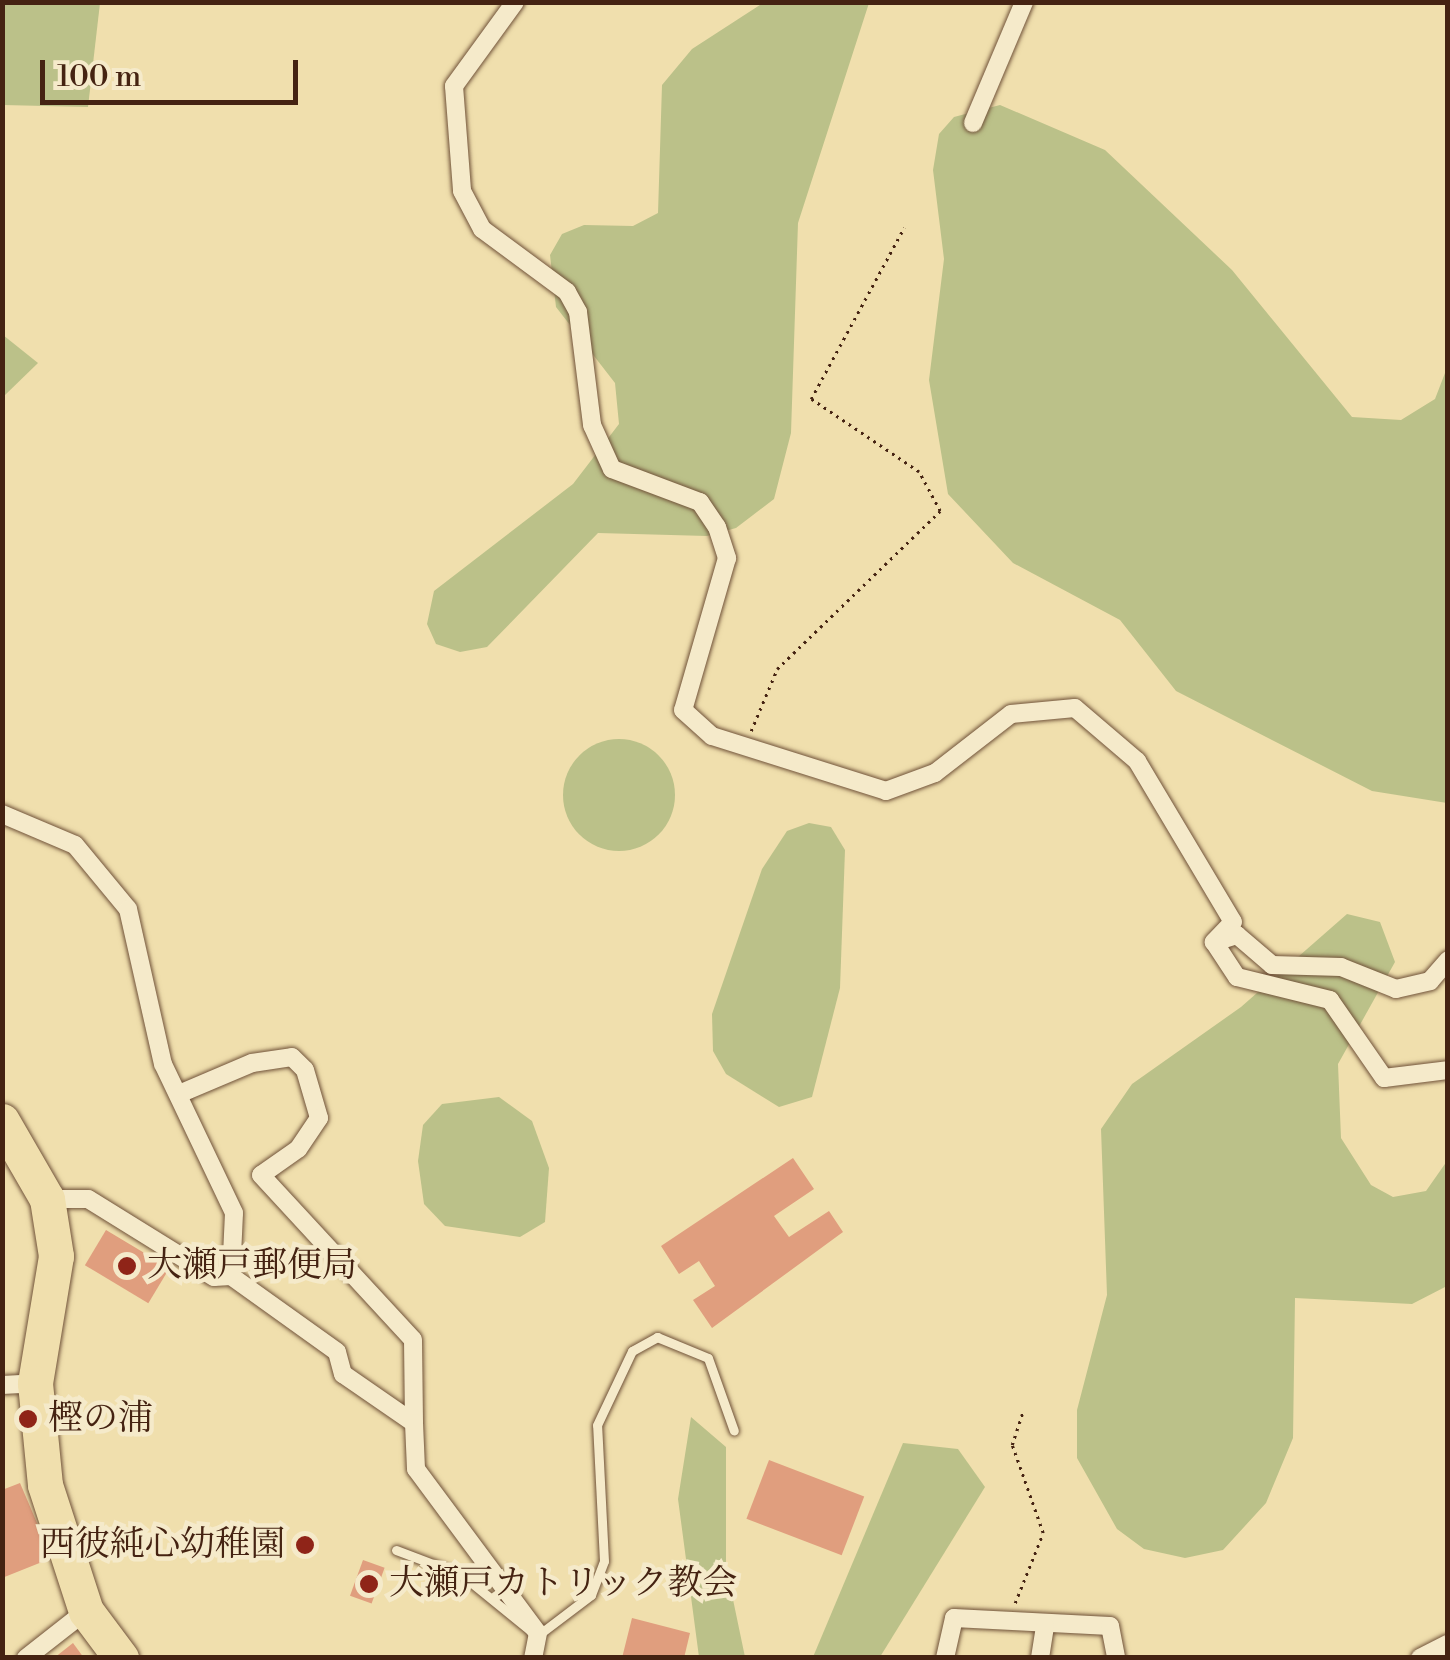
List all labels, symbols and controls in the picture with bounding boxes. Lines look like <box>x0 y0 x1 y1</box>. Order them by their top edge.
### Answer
scale bar <box>45 40 302 102</box>
text: 100 m <box>57 58 141 96</box>
place label: 大瀬戸郵便局 <box>147 1245 357 1287</box>
marker: 大瀬戸郵便局 <box>116 1255 138 1277</box>
place label: 樫の浦 <box>48 1398 153 1440</box>
marker: 樫の浦 <box>17 1408 39 1430</box>
place label: 西彼純心幼稚園 <box>40 1524 285 1566</box>
marker: 西彼純心幼稚園 <box>294 1534 316 1556</box>
place label: 大瀬戸カトリック教会 <box>389 1563 739 1605</box>
marker: 大瀬戸カトリック教会 <box>358 1573 380 1595</box>

